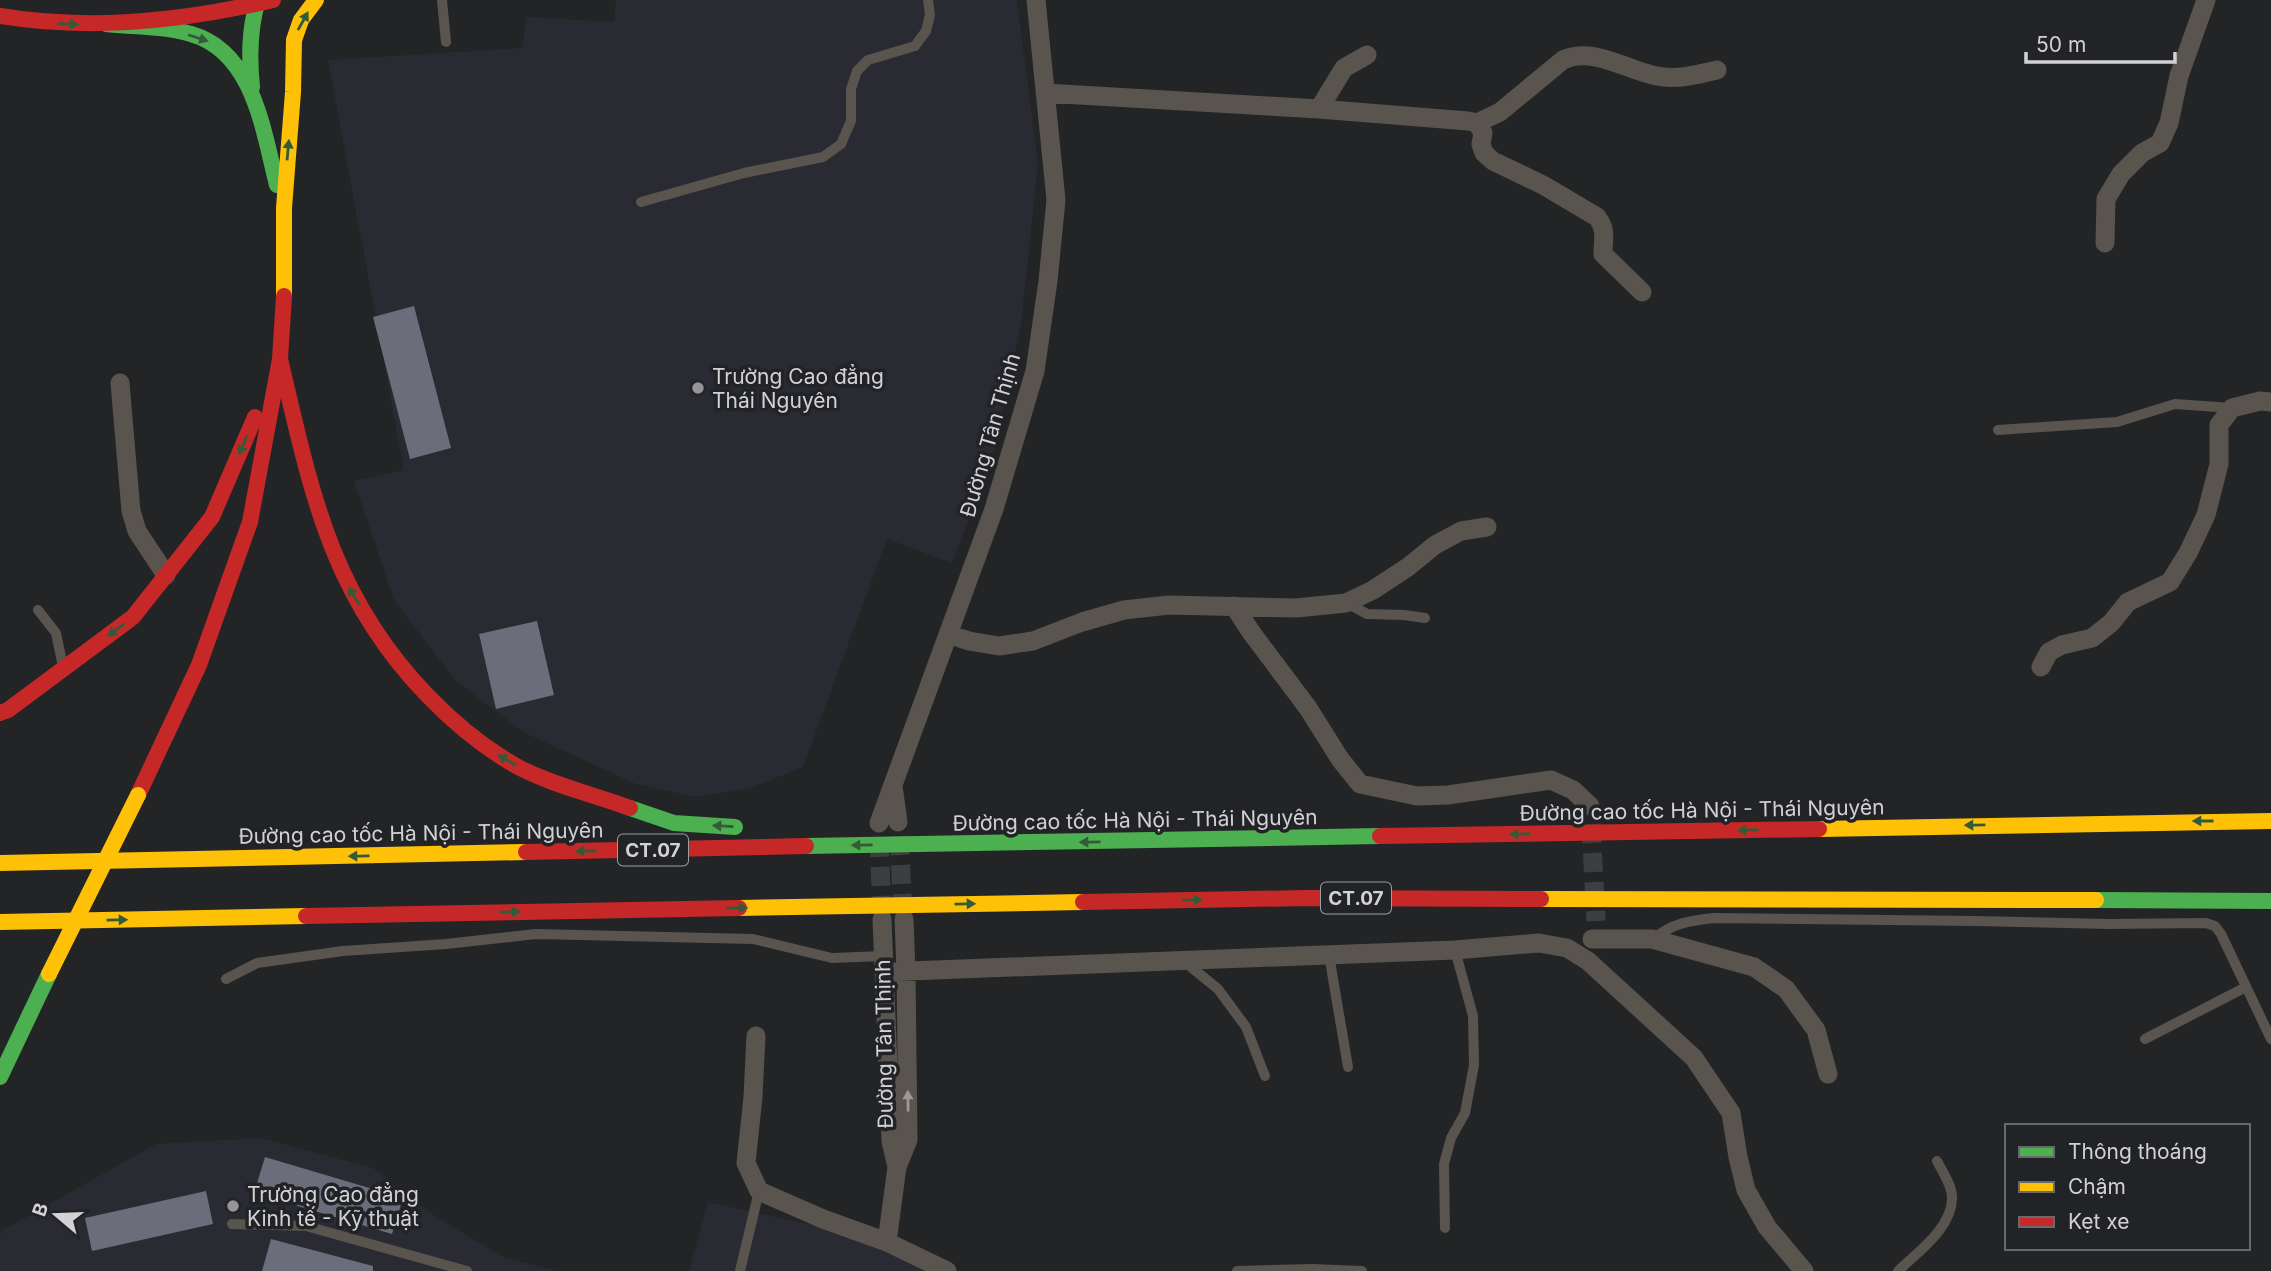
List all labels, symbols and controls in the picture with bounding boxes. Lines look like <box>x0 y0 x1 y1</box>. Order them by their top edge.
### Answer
one-way arrow <box>296 10 308 30</box>
one-way arrow <box>57 18 79 29</box>
scale bar <box>2026 21 2175 65</box>
text: 50 m <box>2036 32 2086 57</box>
one-way arrow <box>187 33 208 44</box>
one-way arrow <box>283 139 294 161</box>
street label: Đường Tân Thịnh <box>955 350 1025 520</box>
place label: Trường Cao đẳng Thái Nguyên <box>712 364 884 413</box>
marker: Trường Cao đẳng Thái Nguyên <box>690 380 706 396</box>
one-way arrow <box>237 434 248 455</box>
one-way arrow <box>348 586 360 605</box>
one-way arrow <box>107 622 125 636</box>
one-way arrow <box>498 754 517 767</box>
street label: Đường cao tốc Hà Nội - Thái Nguyên <box>1519 794 1885 826</box>
street label: Đường cao tốc Hà Nội - Thái Nguyên <box>952 804 1318 836</box>
one-way arrow <box>2192 815 2214 827</box>
street label: Đường cao tốc Hà Nội - Thái Nguyên <box>238 817 604 849</box>
one-way arrow <box>1964 819 1986 831</box>
one-way arrow <box>712 821 734 832</box>
one-way arrow <box>1737 824 1759 835</box>
one-way arrow <box>1509 829 1531 840</box>
road number: CT.07 <box>618 834 688 866</box>
one-way arrow <box>1079 836 1101 848</box>
one-way arrow <box>851 839 873 851</box>
one-way arrow <box>575 845 597 857</box>
one-way arrow <box>347 850 369 862</box>
road number: CT.07 <box>1321 882 1391 914</box>
one-way arrow <box>1181 894 1203 906</box>
one-way arrow <box>954 898 976 910</box>
one-way arrow <box>726 902 748 914</box>
one-way arrow <box>499 906 521 918</box>
one-way arrow <box>106 914 128 925</box>
street label: Đường Tân Thịnh <box>870 959 898 1129</box>
one-way arrow <box>902 1090 914 1112</box>
legend <box>2005 1124 2250 1250</box>
text: Thông thoáng <box>2068 1139 2207 1164</box>
text: Chậm <box>2068 1174 2126 1199</box>
north arrow <box>21 1180 91 1250</box>
place label: Trường Cao đẳng Kinh tế - Kỹ thuật <box>247 1182 419 1231</box>
marker: Trường Cao đẳng Kinh tế - Kỹ thuật <box>225 1198 241 1214</box>
text: B <box>27 1200 53 1219</box>
text: Kẹt xe <box>2068 1209 2130 1234</box>

